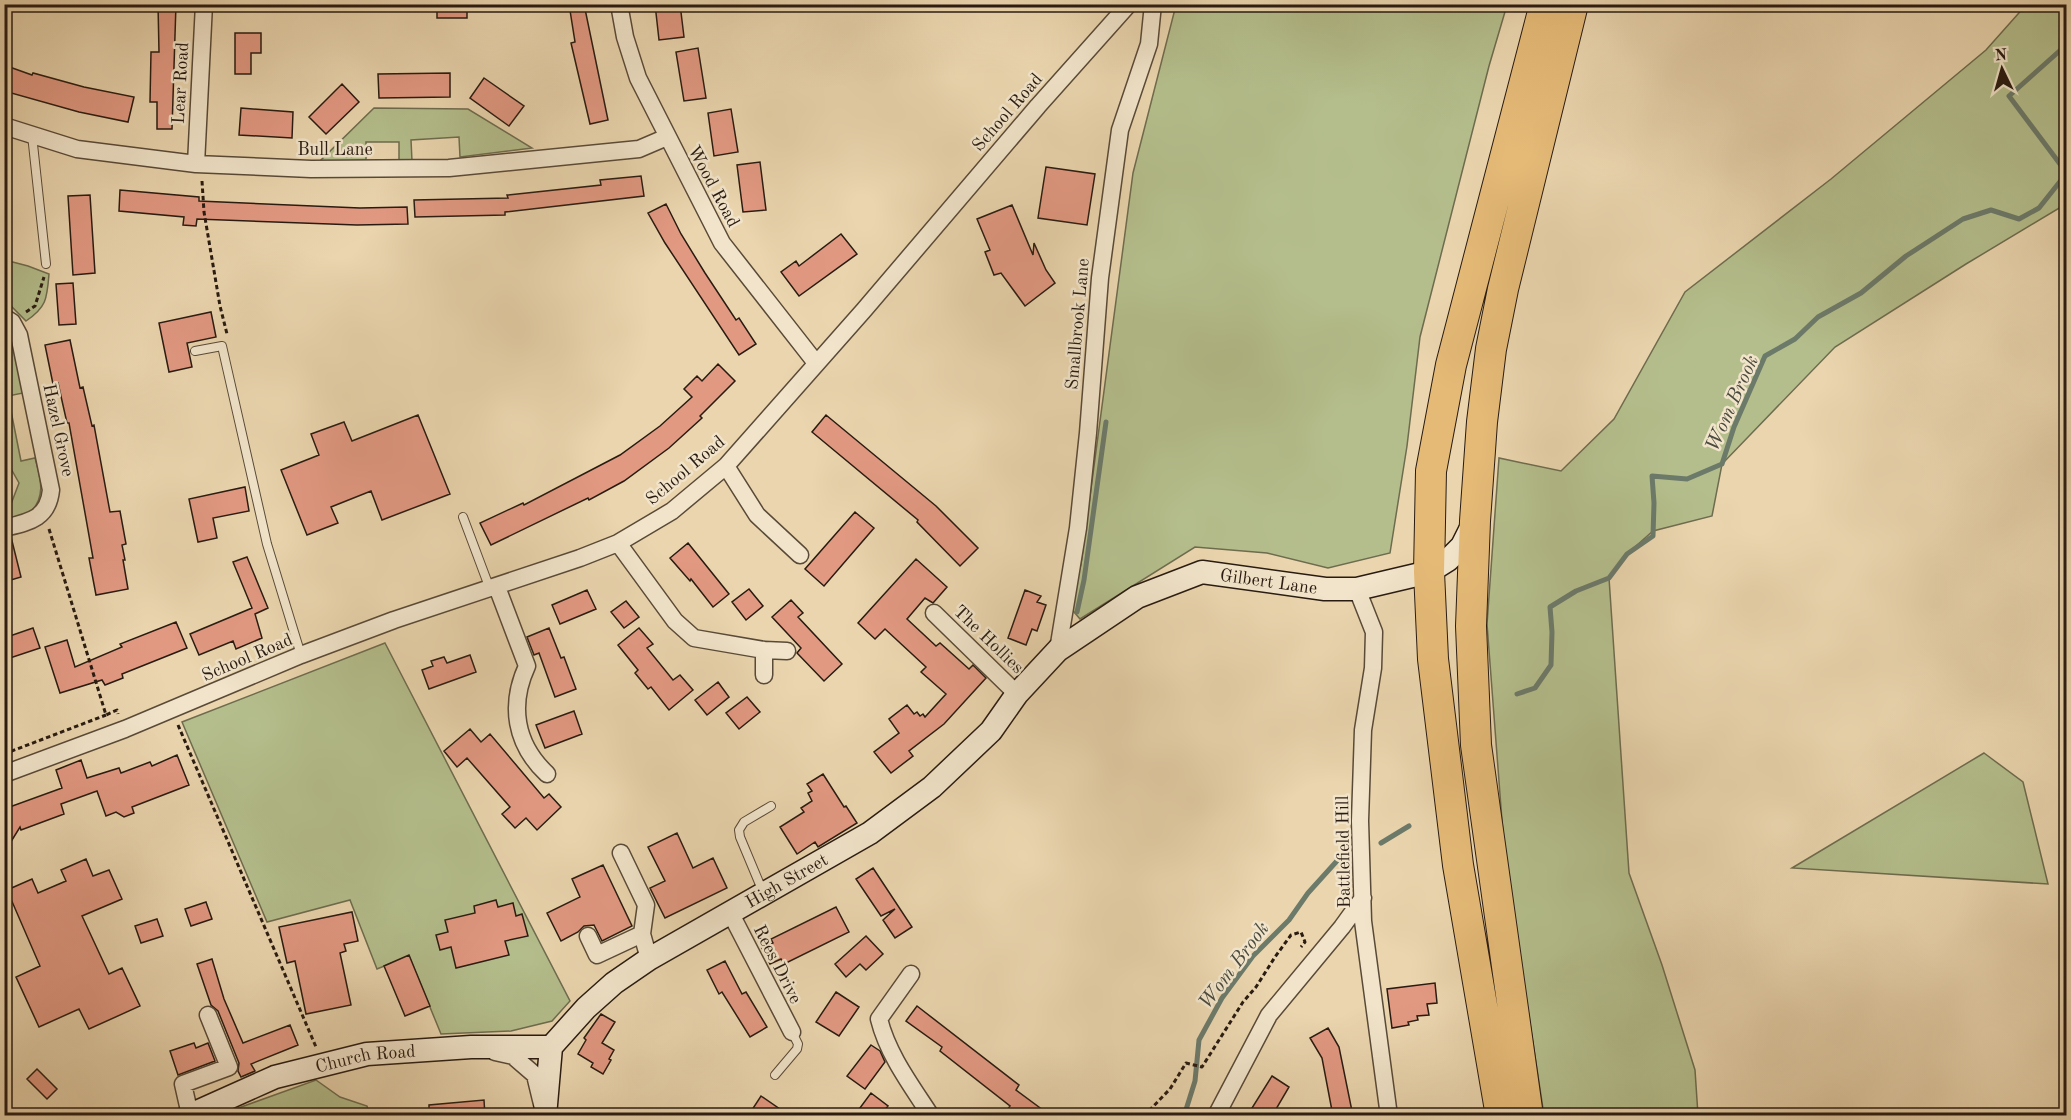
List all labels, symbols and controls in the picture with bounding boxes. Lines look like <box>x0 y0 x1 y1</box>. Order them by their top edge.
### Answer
north arrow <box>1972 39 2032 99</box>
street label: Lear Road <box>170 42 192 124</box>
text: N <box>1994 47 2008 65</box>
street label: School Road <box>969 70 1046 155</box>
street label: Bull Lane <box>297 141 373 159</box>
street label: Wood Road <box>684 143 742 230</box>
street label: Smallbrook Lane <box>1063 258 1093 391</box>
water label: Wom Brook <box>1703 352 1763 455</box>
street label: Hazel Grove <box>39 382 77 478</box>
street label: School Road <box>643 433 728 509</box>
street label: Gilbert Lane <box>1219 567 1318 598</box>
street label: The Hollies <box>950 602 1027 677</box>
street label: School Road <box>199 631 295 685</box>
street label: Battlefield Hill <box>1334 795 1354 909</box>
street label: High Street <box>743 851 831 912</box>
water label: Wom Brook <box>1196 919 1274 1013</box>
street label: Rees Drive <box>750 922 805 1007</box>
street label: Church Road <box>314 1043 416 1077</box>

